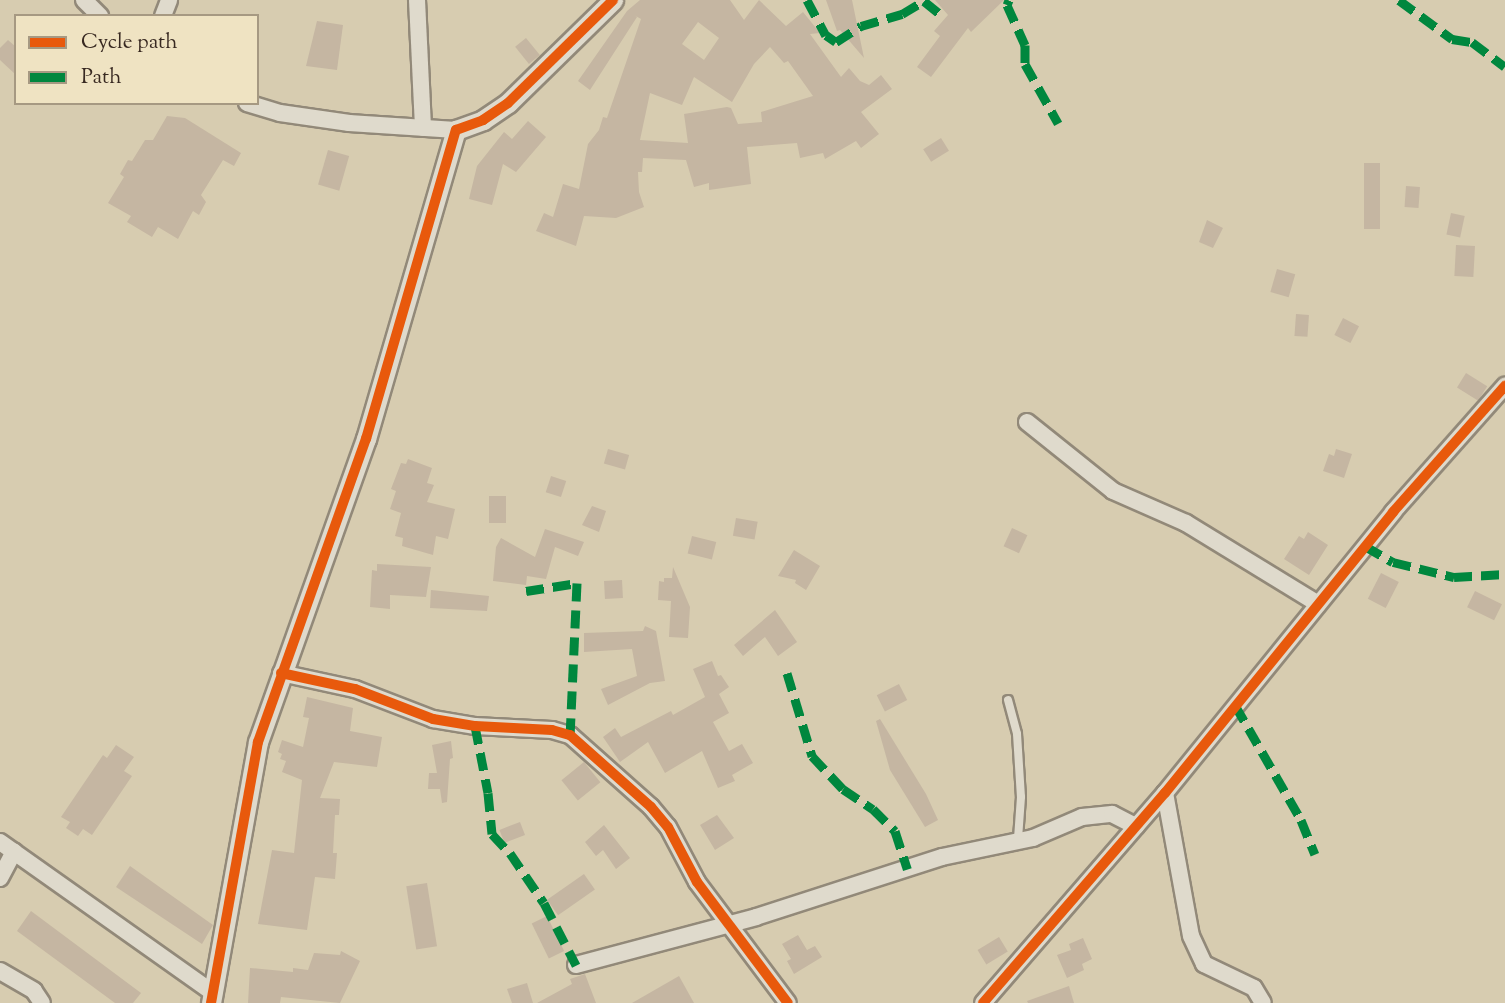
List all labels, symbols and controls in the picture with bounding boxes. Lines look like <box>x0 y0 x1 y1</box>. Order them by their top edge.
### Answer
legend <box>14 14 259 105</box>
text: Cycle path <box>81 28 178 58</box>
text: Path <box>81 63 122 93</box>

